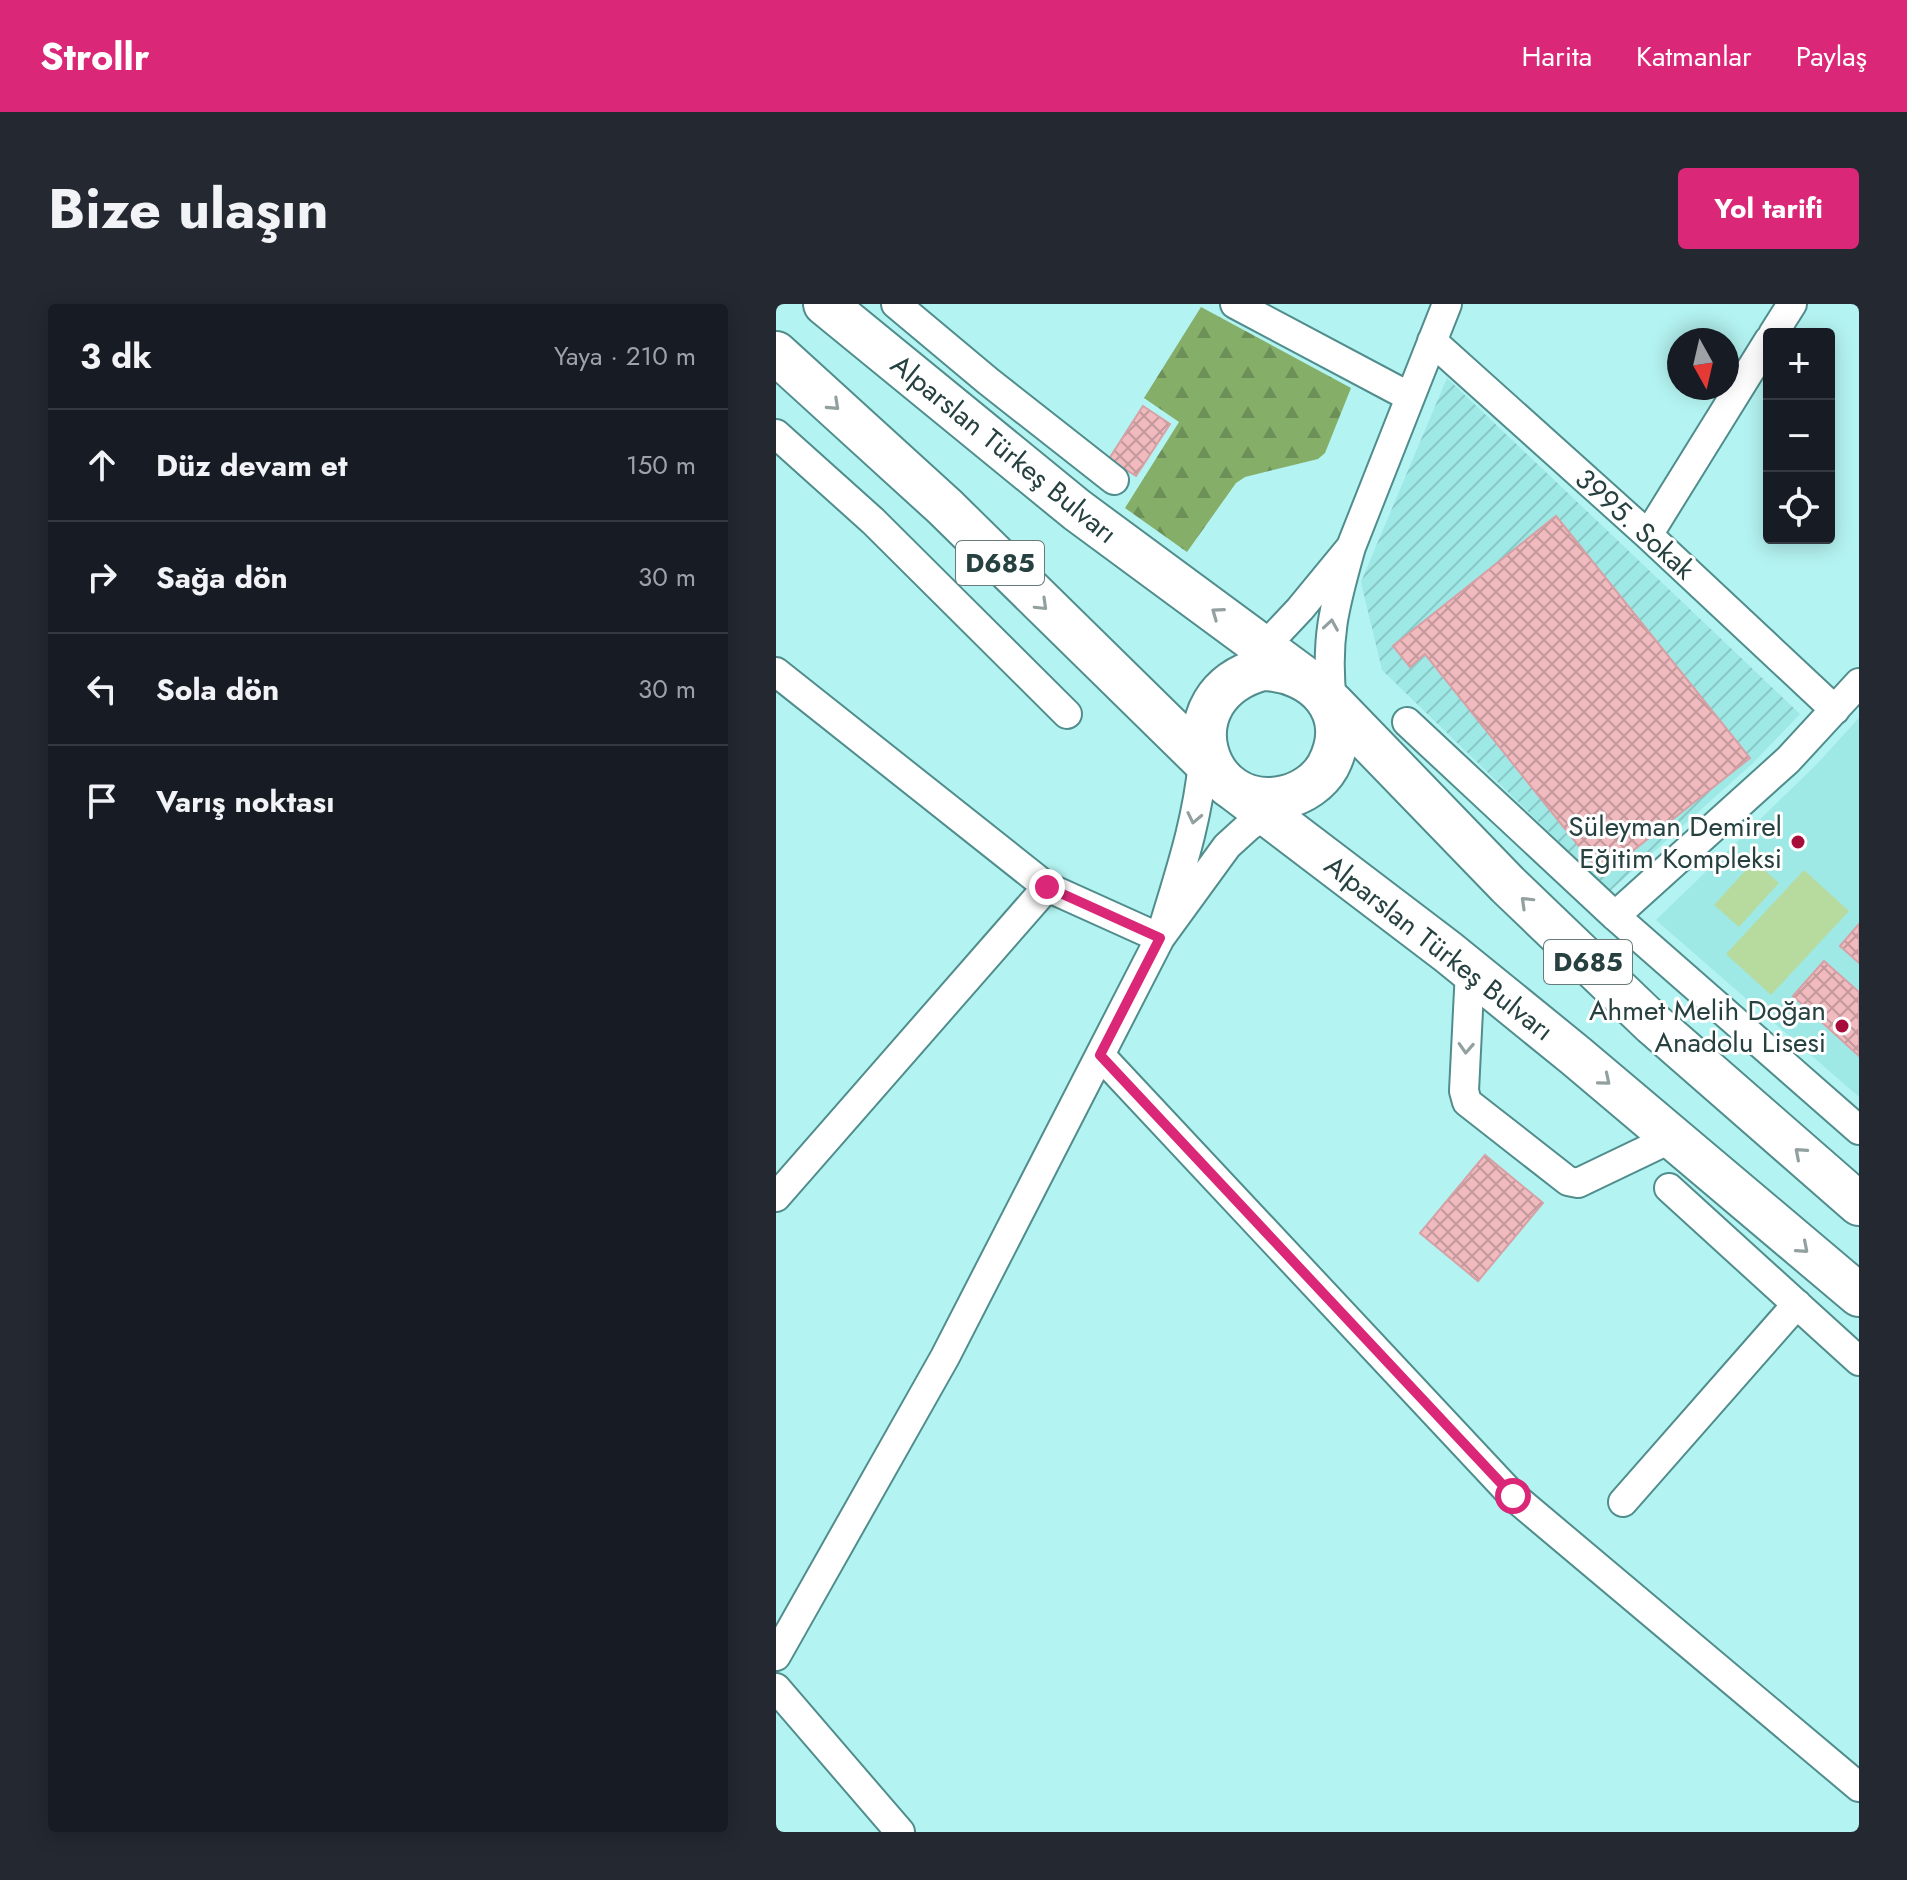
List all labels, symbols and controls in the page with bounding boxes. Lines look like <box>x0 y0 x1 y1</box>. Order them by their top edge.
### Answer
text: Strollr <box>40 29 149 84</box>
text: Harita <box>1522 36 1592 77</box>
text: Katmanlar <box>1636 36 1752 77</box>
text: Paylaş <box>1796 36 1867 77</box>
text: Bize ulaşın <box>48 168 329 249</box>
button: Yol tarifi <box>1678 168 1859 249</box>
north arrow <box>1667 328 1739 400</box>
map controls <box>1763 328 1835 544</box>
button: + <box>1763 328 1835 400</box>
text: 3 dk <box>80 332 152 381</box>
text: Yaya · 210 m <box>554 337 696 375</box>
street label: Alparslan Türkeş Bulvarı <box>882 345 1126 553</box>
one-way arrow <box>825 396 840 410</box>
button: − <box>1763 400 1835 472</box>
icon: ahead <box>80 443 124 487</box>
text: Düz devam et <box>156 444 347 487</box>
text: 150 m <box>626 446 696 484</box>
street label: 3995. Sokak <box>1566 459 1705 589</box>
button: locate <box>1763 472 1835 544</box>
road number: D685 <box>956 541 1044 585</box>
icon: right <box>80 555 124 599</box>
text: Sağa dön <box>156 556 288 599</box>
text: 30 m <box>638 558 696 596</box>
one-way arrow <box>1033 595 1047 610</box>
one-way arrow <box>1211 609 1225 623</box>
one-way arrow <box>1322 619 1339 632</box>
icon: left <box>80 667 124 711</box>
text: Sola dön <box>156 668 279 711</box>
text: 30 m <box>638 670 696 708</box>
icon: arrive <box>80 779 124 823</box>
text: Varış noktası <box>156 780 334 823</box>
place label: Süleyman Demirel Eğitim Kompleksi <box>1568 806 1782 879</box>
one-way arrow <box>1186 811 1203 824</box>
marker: Süleyman Demirel Eğitim Kompleksi <box>1789 833 1807 851</box>
street label: Alparslan Türkeş Bulvarı <box>1316 845 1562 1051</box>
route end <box>1029 869 1065 905</box>
one-way arrow <box>1521 897 1535 912</box>
road number: D685 <box>1544 940 1632 984</box>
place label: Ahmet Melih Doğan Anadolu Lisesi <box>1589 990 1826 1063</box>
marker: Ahmet Melih Doğan Anadolu Lisesi <box>1833 1017 1851 1035</box>
one-way arrow <box>1457 1042 1474 1055</box>
one-way arrow <box>1596 1070 1610 1085</box>
one-way arrow <box>1795 1148 1810 1163</box>
one-way arrow <box>1794 1238 1809 1253</box>
route start <box>1495 1478 1531 1514</box>

